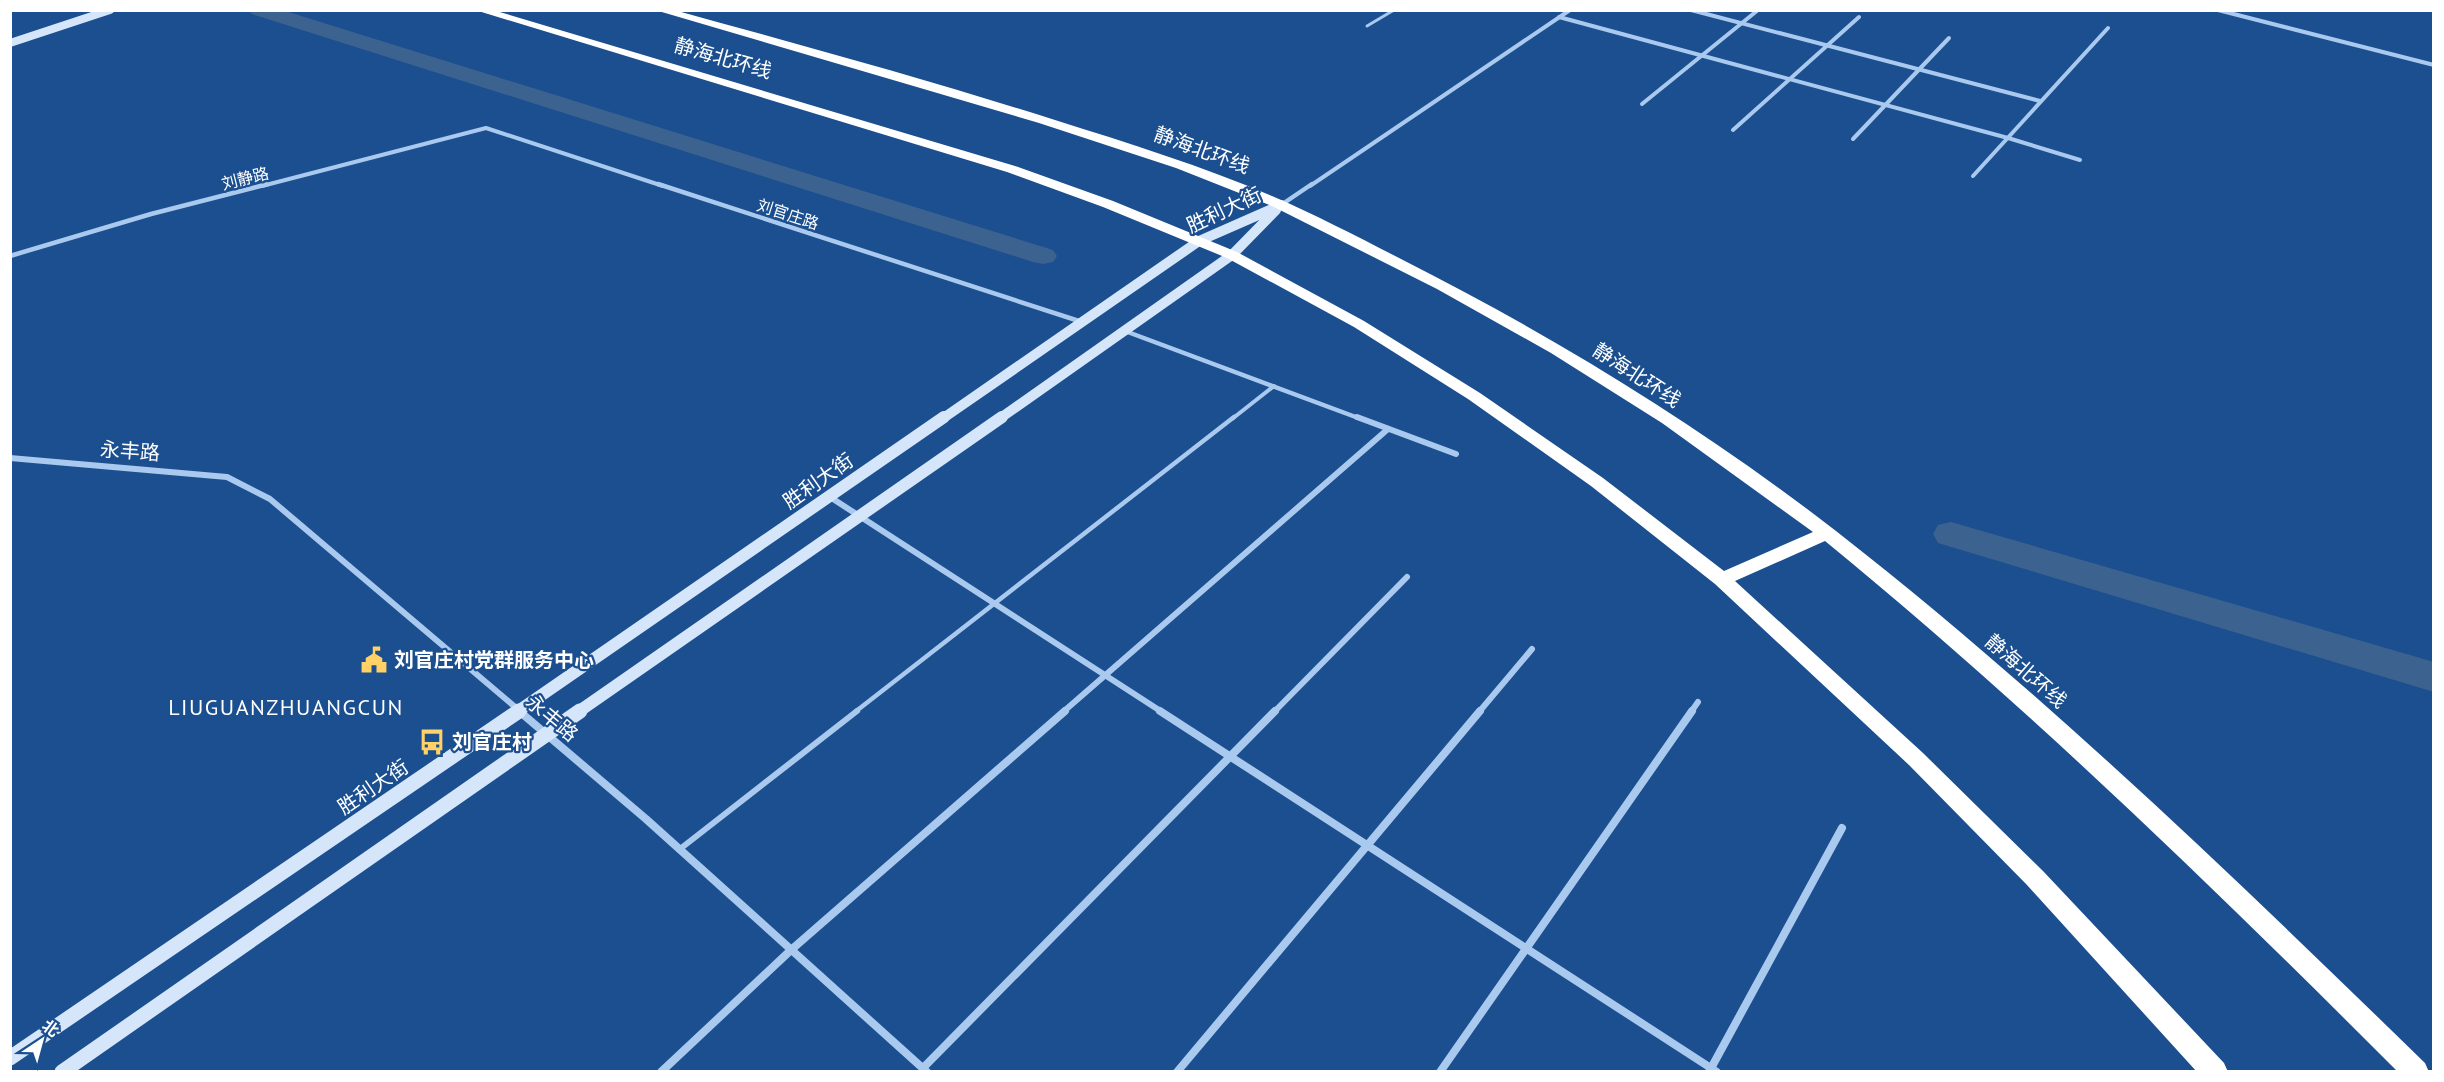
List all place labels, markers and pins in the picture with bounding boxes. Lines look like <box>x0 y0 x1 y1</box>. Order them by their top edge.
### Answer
public building icon: 刘官庄村党群服务中心 <box>359 645 389 675</box>
place label: 刘官庄村党群服务中心 <box>394 647 594 673</box>
bus stop icon: 刘官庄村 <box>417 727 447 757</box>
place label: 刘官庄村 <box>452 729 532 755</box>

